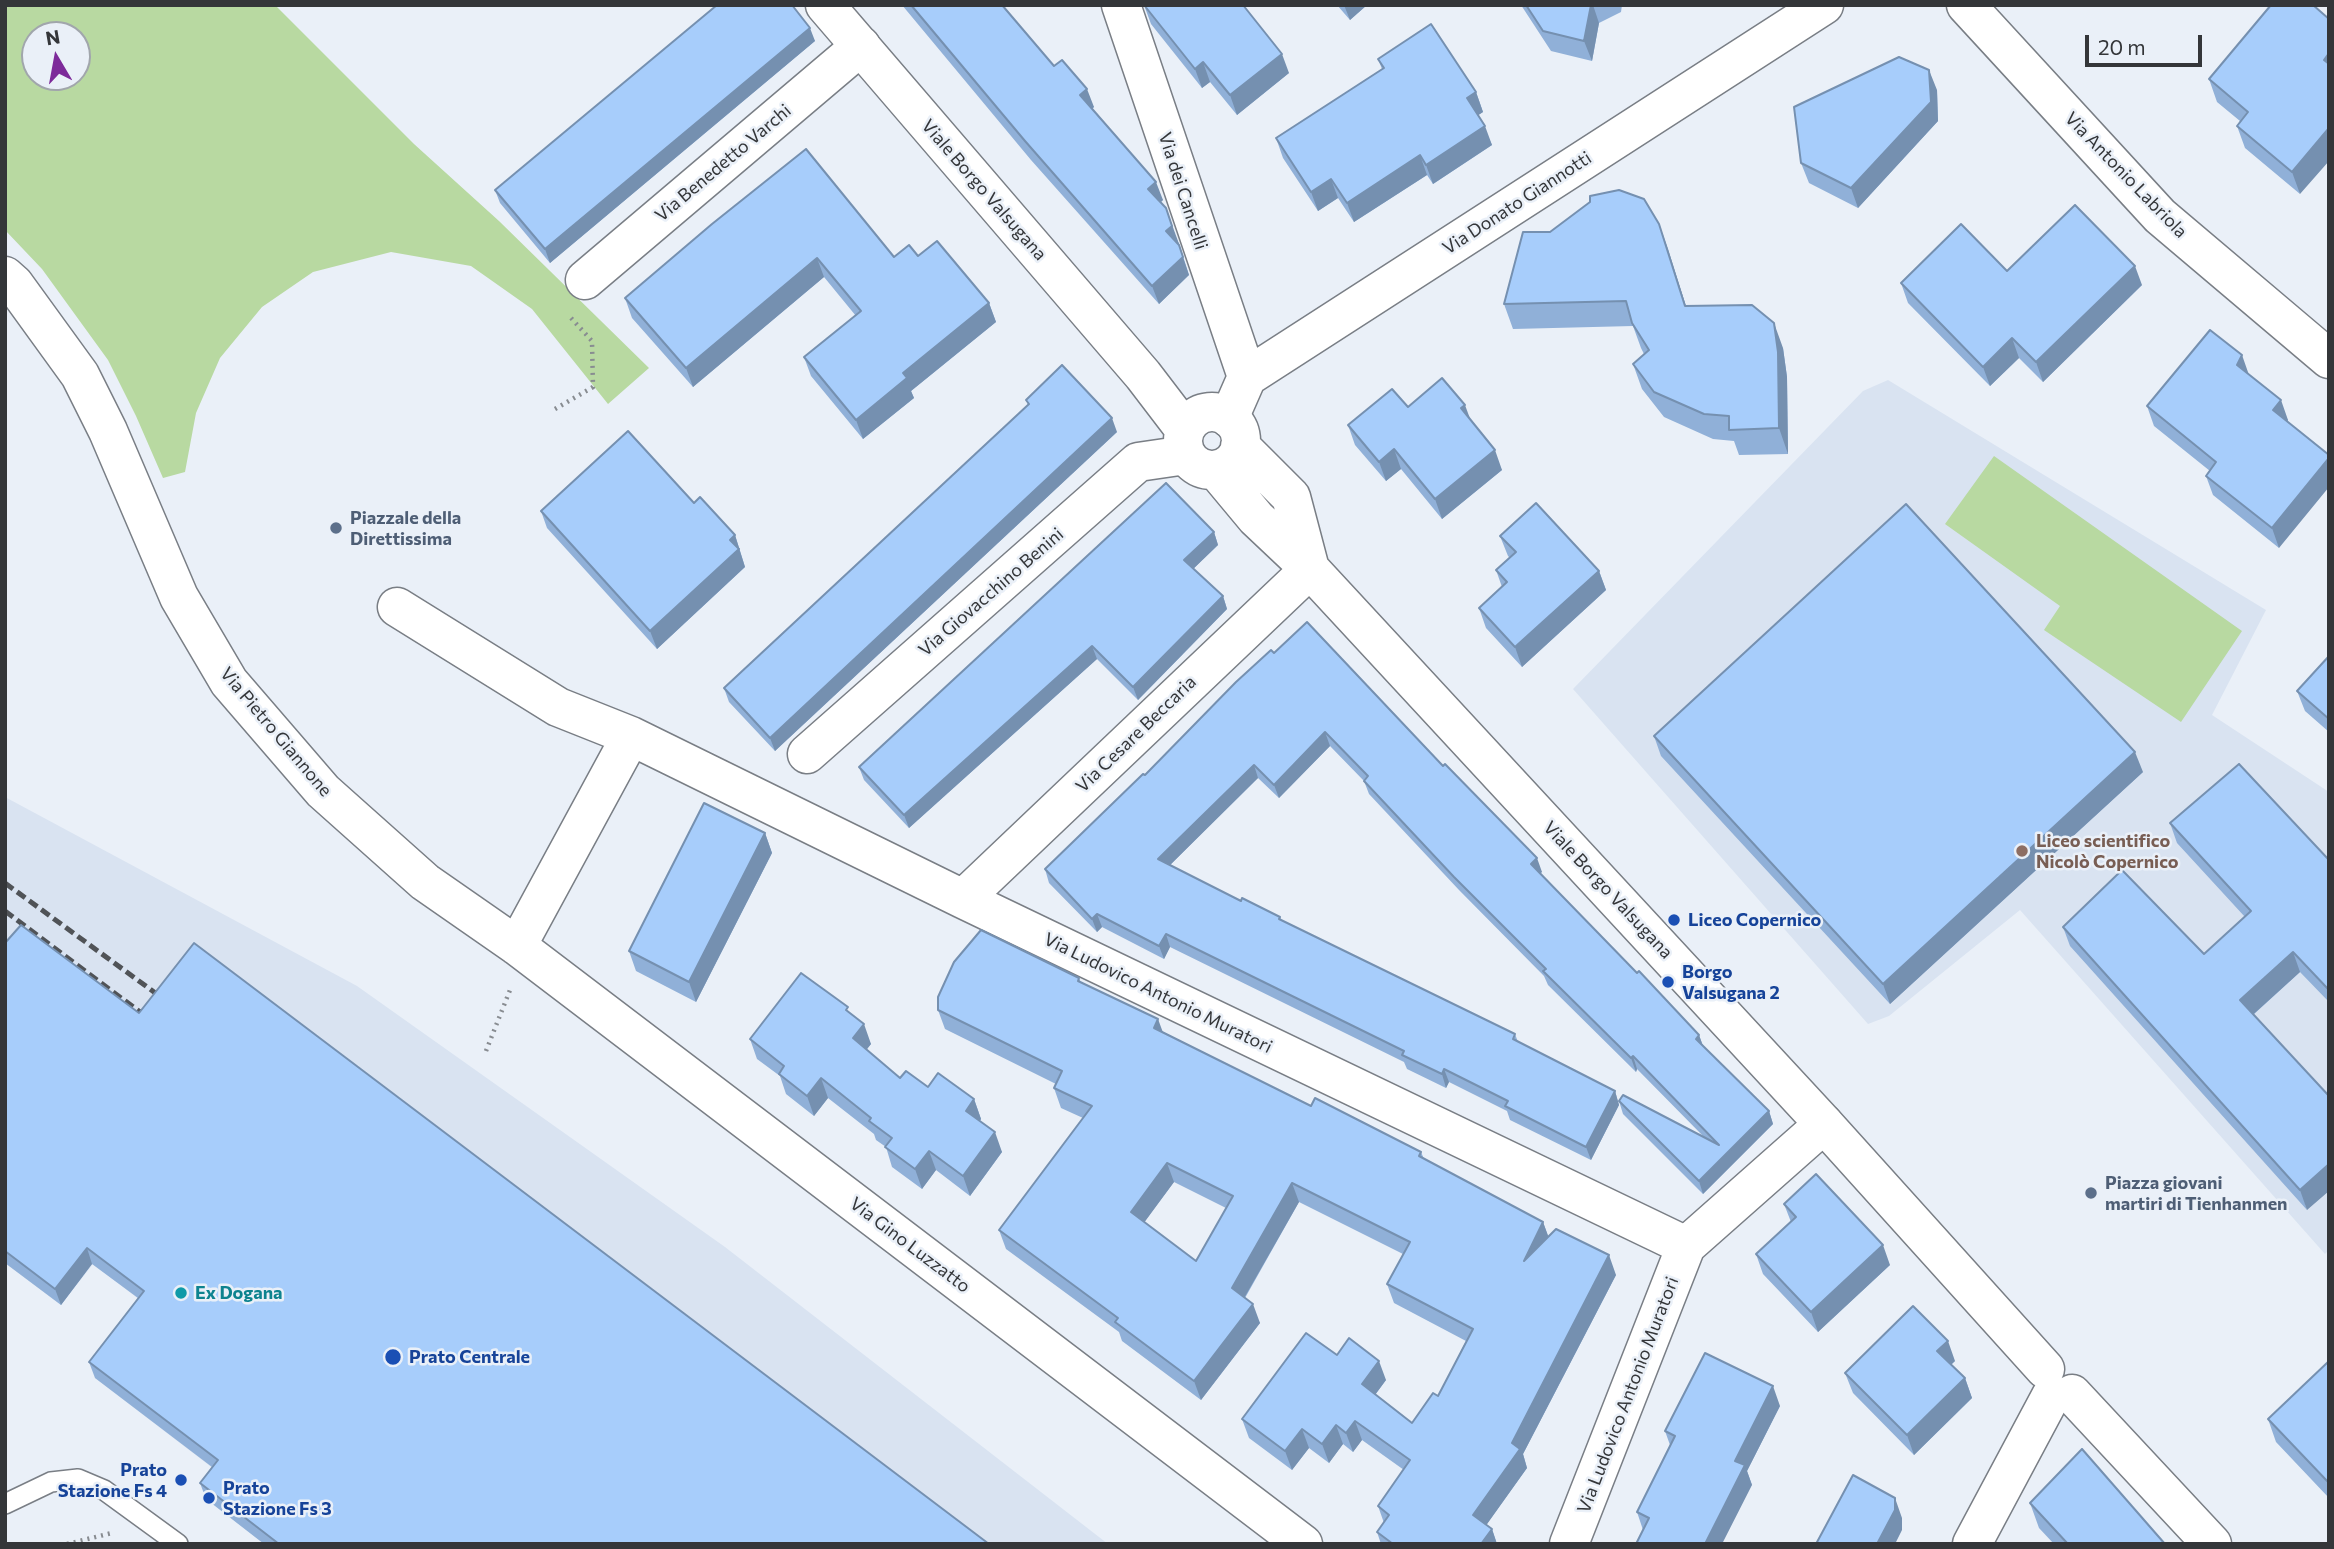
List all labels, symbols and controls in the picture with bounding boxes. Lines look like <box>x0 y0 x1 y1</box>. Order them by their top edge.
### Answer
north arrow <box>21 21 91 91</box>
scale bar <box>2089 21 2206 65</box>
text: N <box>44 24 62 49</box>
text: 20 m <box>2098 34 2146 59</box>
street label: Via Benedetto Varchi <box>651 100 795 226</box>
street label: Via Antonio Labriola <box>2060 108 2192 242</box>
street label: Viale Borgo Valsugana <box>917 115 1051 265</box>
street label: Via dei Cancelli <box>1154 130 1212 252</box>
street label: Via Donato Giannotti <box>1439 147 1595 259</box>
place label: Piazzale della Direttissima <box>350 507 461 550</box>
marker: Piazzale della Direttissima <box>328 520 344 536</box>
street label: Via Giovacchino Benini <box>914 523 1068 661</box>
street label: Via Pietro Giannone <box>216 663 336 801</box>
street label: Via Cesare Beccaria <box>1071 671 1201 797</box>
street label: Viale Borgo Valsugana <box>1539 817 1677 963</box>
place label: Liceo scientifico Nicolò Copernico <box>2036 830 2179 872</box>
marker: Liceo scientifico Nicolò Copernico <box>2014 843 2030 859</box>
place label: Liceo Copernico <box>1688 909 1821 931</box>
marker: Liceo Copernico <box>1666 912 1682 928</box>
street label: Via Ludovico Antonio Muratori <box>1040 928 1276 1058</box>
place label: Borgo Valsugana 2 <box>1682 961 1780 1004</box>
marker: Borgo Valsugana 2 <box>1660 974 1676 990</box>
place label: Piazza giovani martiri di Tienhanmen <box>2105 1172 2288 1214</box>
marker: Piazza giovani martiri di Tienhanmen <box>2083 1185 2099 1201</box>
street label: Via Gino Luzzatto <box>846 1193 974 1297</box>
street label: Via Ludovico Antonio Muratori <box>1573 1274 1683 1516</box>
place label: Ex Dogana <box>195 1282 283 1304</box>
marker: Ex Dogana <box>173 1285 189 1301</box>
place label: Prato Centrale <box>409 1346 530 1368</box>
marker: Prato Centrale <box>383 1347 403 1367</box>
place label: Prato Stazione Fs 4 <box>58 1459 167 1502</box>
marker: Prato Stazione Fs 4 <box>173 1472 189 1488</box>
place label: Prato Stazione Fs 3 <box>223 1477 332 1520</box>
marker: Prato Stazione Fs 3 <box>201 1490 217 1506</box>

